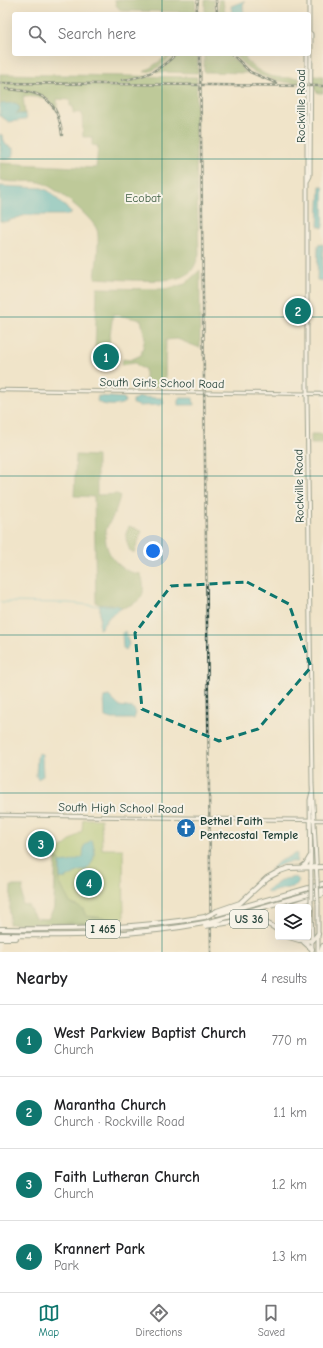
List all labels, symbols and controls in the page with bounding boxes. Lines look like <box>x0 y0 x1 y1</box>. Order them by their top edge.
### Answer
search box <box>12 12 311 56</box>
icon: search <box>26 23 48 45</box>
text: Search here <box>58 25 136 43</box>
street label: Rockville Road <box>294 69 308 143</box>
park label: Ecobat <box>125 191 161 205</box>
pin: 2 <box>285 296 311 326</box>
pin: 1 <box>93 342 119 372</box>
street label: South Girls School Road <box>100 375 224 391</box>
street label: Rockville Road <box>291 449 307 523</box>
your location <box>143 541 163 561</box>
street label: South High School Road <box>58 800 184 816</box>
place label: Bethel Faith Pentecostal Temple <box>200 814 298 842</box>
church icon: Bethel Faith Pentecostal Temple <box>175 817 197 839</box>
pin: 3 <box>28 829 54 859</box>
pin: 4 <box>76 868 102 898</box>
map controls <box>275 904 311 940</box>
button: layers <box>275 904 311 940</box>
road number: US 36 <box>230 910 268 928</box>
road number: I 465 <box>86 920 120 938</box>
text: Nearby <box>16 969 67 988</box>
text: 4 results <box>261 971 307 986</box>
text: West Parkview Baptist Church <box>54 1024 246 1042</box>
text: 1 <box>26 1033 32 1048</box>
text: 770 m <box>272 1033 307 1048</box>
text: Church <box>54 1042 94 1057</box>
text: Marantha Church <box>54 1096 166 1114</box>
text: 2 <box>26 1105 32 1120</box>
text: 1.1 km <box>273 1105 307 1120</box>
text: Church · Rockville Road <box>54 1114 185 1129</box>
text: Faith Lutheran Church <box>54 1168 200 1186</box>
text: 3 <box>26 1177 32 1192</box>
text: 1.2 km <box>272 1177 307 1192</box>
text: Church <box>54 1186 94 1201</box>
text: Krannert Park <box>54 1240 145 1258</box>
text: 4 <box>26 1249 32 1264</box>
text: 1.3 km <box>272 1249 307 1264</box>
text: Park <box>54 1258 79 1273</box>
tab: Map <box>38 1302 60 1339</box>
tab: Directions <box>136 1302 182 1339</box>
tab: Saved <box>258 1302 285 1339</box>

